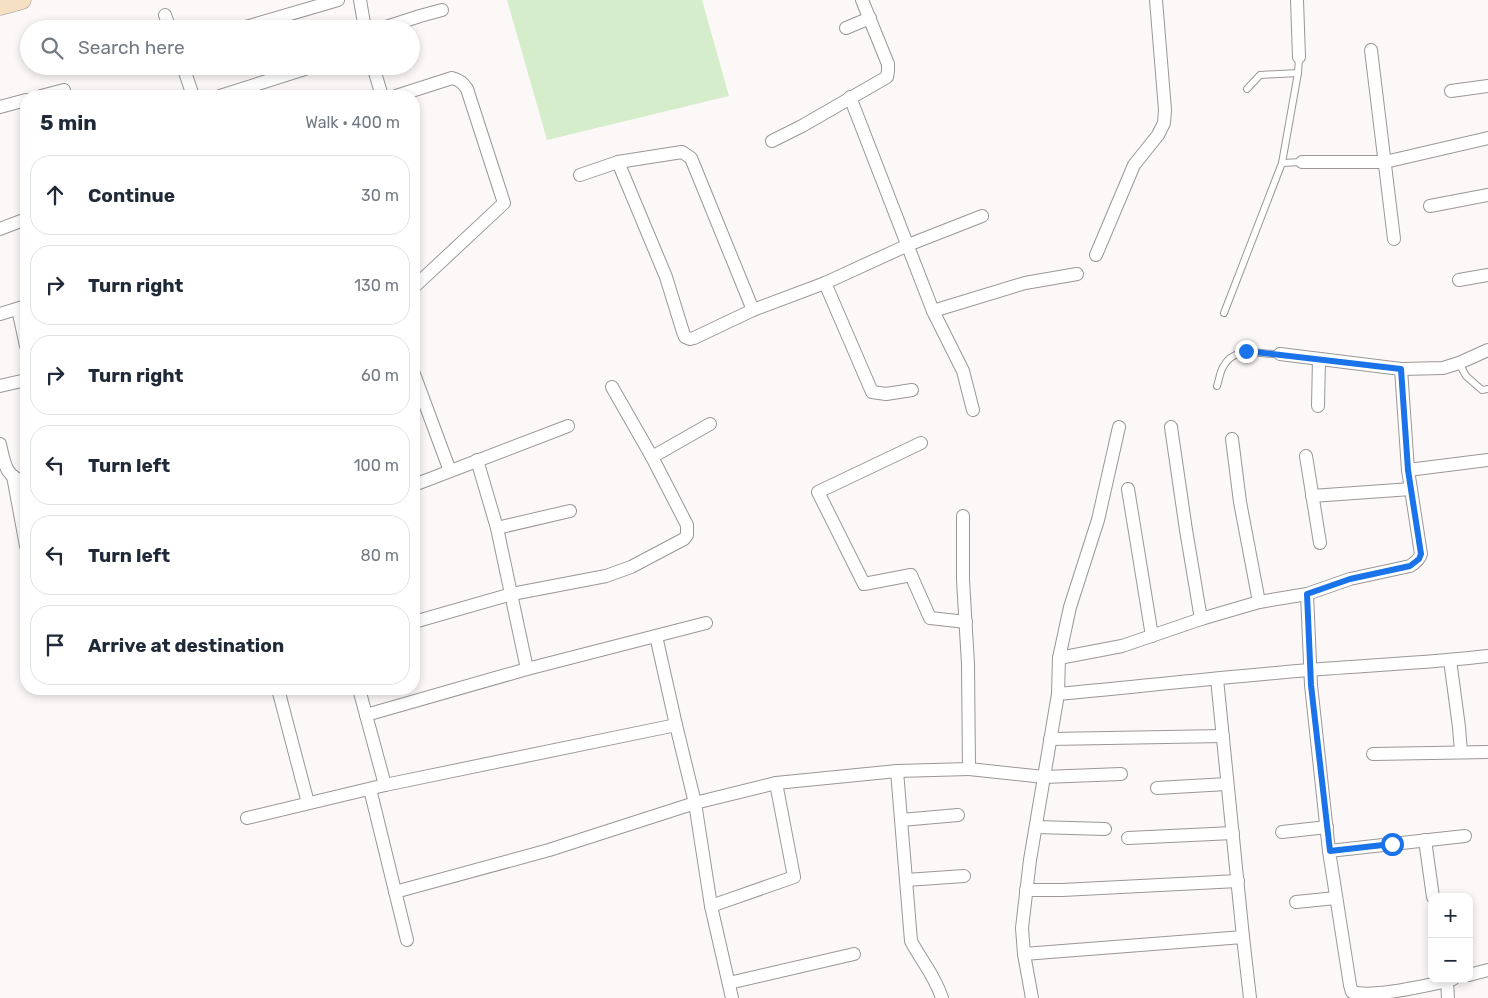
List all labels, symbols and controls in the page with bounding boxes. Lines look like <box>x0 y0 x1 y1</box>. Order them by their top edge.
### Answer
search box <box>20 20 420 75</box>
icon: search <box>38 34 66 62</box>
text: Search here <box>78 36 185 59</box>
text: 5 min <box>40 110 97 135</box>
text: Walk · 400 m <box>305 113 400 132</box>
icon: ahead <box>41 181 69 209</box>
text: Continue <box>88 184 175 207</box>
text: 30 m <box>361 186 399 205</box>
icon: right <box>41 271 69 299</box>
text: Turn right <box>88 274 183 297</box>
text: 130 m <box>354 276 399 295</box>
route end <box>1235 340 1258 363</box>
icon: right <box>41 361 69 389</box>
text: Turn right <box>88 364 183 387</box>
text: 60 m <box>361 366 399 385</box>
icon: left <box>41 451 69 479</box>
text: Turn left <box>88 454 170 477</box>
text: 100 m <box>354 456 399 475</box>
icon: left <box>41 541 69 569</box>
text: Turn left <box>88 544 170 567</box>
text: 80 m <box>361 546 399 565</box>
icon: arrive <box>41 631 69 659</box>
text: Arrive at destination <box>88 634 284 657</box>
route start <box>1381 833 1404 856</box>
map controls <box>1428 893 1473 983</box>
button: + <box>1428 893 1473 938</box>
button: − <box>1428 938 1473 983</box>

